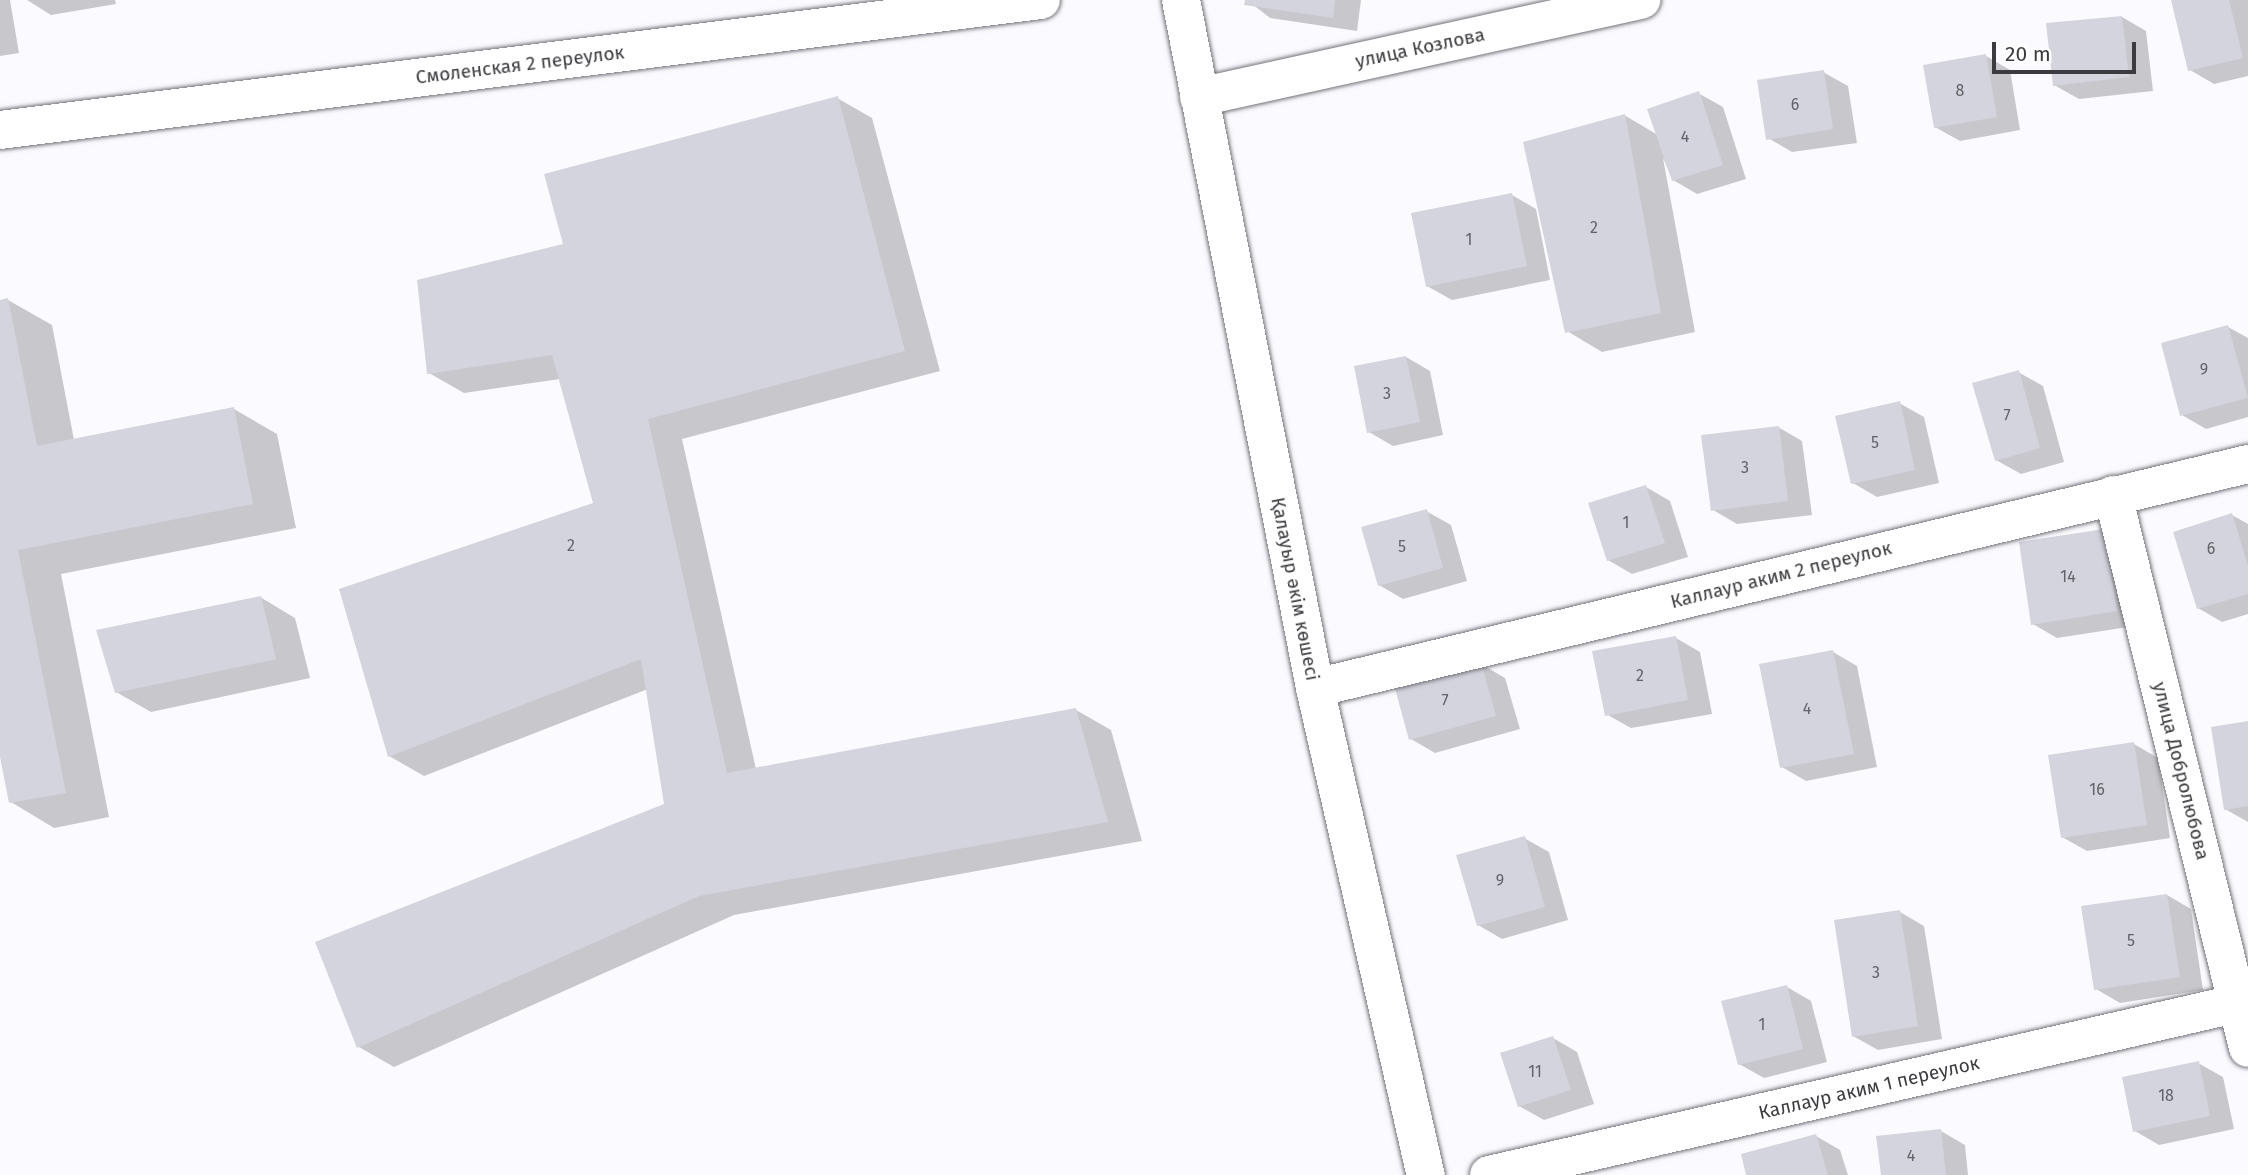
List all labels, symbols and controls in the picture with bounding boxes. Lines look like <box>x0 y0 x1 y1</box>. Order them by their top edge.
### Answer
street label: улица Козлова <box>1353 23 1487 73</box>
scale bar <box>1996 28 2140 72</box>
street label: Смоленская 2 переулок <box>414 41 626 89</box>
text: 20 m <box>2005 41 2051 67</box>
house number: 8 <box>1956 81 1964 101</box>
house number: 6 <box>1791 95 1799 115</box>
house number: 4 <box>1681 127 1689 147</box>
house number: 2 <box>1590 218 1598 238</box>
house number: 1 <box>1466 230 1472 250</box>
house number: 9 <box>2200 360 2208 380</box>
house number: 3 <box>1383 384 1391 404</box>
house number: 7 <box>2003 406 2011 426</box>
house number: 5 <box>1871 433 1879 453</box>
house number: 3 <box>1741 458 1749 478</box>
street label: Қалауыр әкім көшесі <box>1266 495 1324 683</box>
house number: 1 <box>1623 513 1629 533</box>
house number: 2 <box>567 536 575 556</box>
street label: Каллаур аким 2 переулок <box>1668 536 1894 614</box>
house number: 5 <box>1398 537 1406 557</box>
house number: 6 <box>2207 539 2215 559</box>
house number: 14 <box>2060 567 2076 587</box>
house number: 2 <box>1636 666 1644 686</box>
street label: улица Добролюбова <box>2148 680 2214 862</box>
house number: 7 <box>1441 691 1449 711</box>
house number: 4 <box>1803 699 1811 719</box>
house number: 16 <box>2089 780 2105 800</box>
house number: 9 <box>1496 871 1504 891</box>
house number: 5 <box>2127 931 2135 951</box>
house number: 3 <box>1872 963 1880 983</box>
house number: 1 <box>1759 1015 1765 1035</box>
street label: Каллаур аким 1 переулок <box>1756 1051 1982 1125</box>
house number: 11 <box>1528 1062 1542 1082</box>
house number: 18 <box>2158 1086 2174 1106</box>
house number: 4 <box>1907 1146 1915 1166</box>

